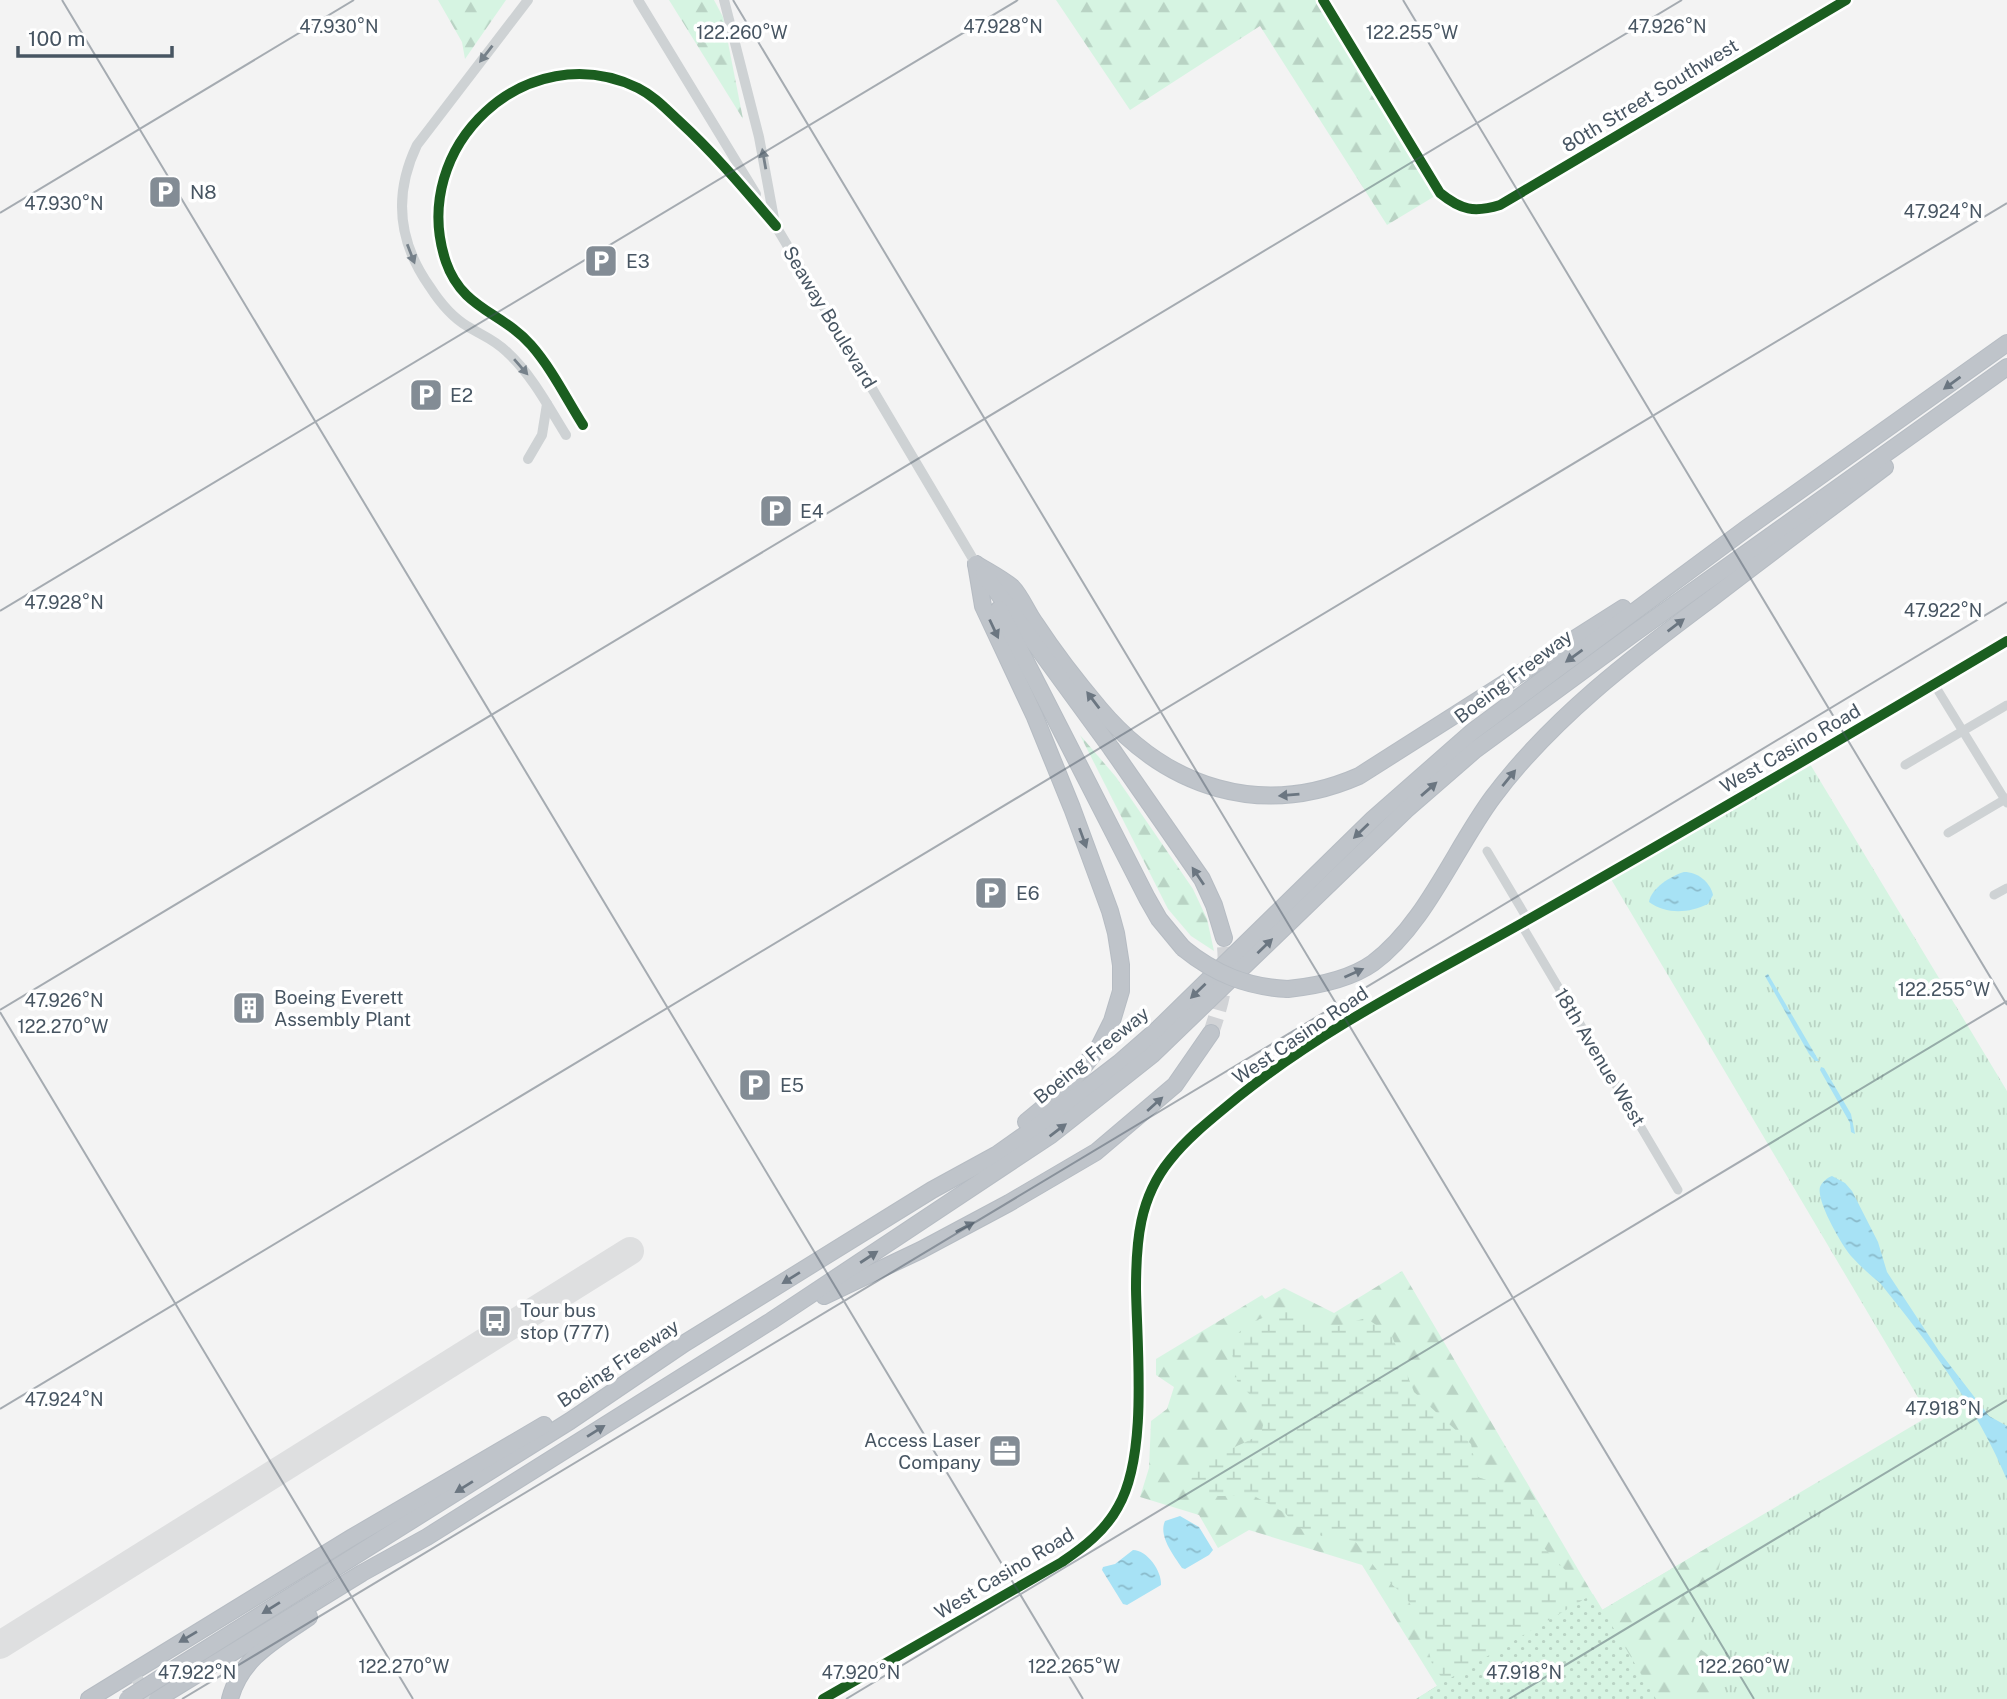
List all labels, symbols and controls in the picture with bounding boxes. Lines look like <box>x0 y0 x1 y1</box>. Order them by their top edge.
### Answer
scale bar <box>18 14 172 58</box>
text: 47.930°N <box>299 16 379 37</box>
text: 47.928°N <box>963 16 1043 37</box>
text: 47.926°N <box>1627 16 1707 37</box>
text: 122.260°W <box>696 22 788 43</box>
text: 122.255°W <box>1366 22 1458 43</box>
text: 100 m <box>28 26 85 51</box>
street label: 80th Street Southwest <box>1558 34 1742 156</box>
one-way arrow <box>480 45 494 63</box>
one-way arrow <box>758 148 769 170</box>
parking icon: N8 <box>146 173 184 211</box>
place label: N8 <box>190 181 217 203</box>
text: 47.930°N <box>24 193 104 214</box>
text: 47.924°N <box>1903 201 1983 222</box>
parking icon: E3 <box>582 242 620 280</box>
street label: Seaway Boulevard <box>779 242 881 392</box>
one-way arrow <box>405 244 416 265</box>
place label: E3 <box>626 250 650 272</box>
one-way arrow <box>513 358 528 375</box>
parking icon: E2 <box>407 376 445 414</box>
one-way arrow <box>1943 376 1961 390</box>
place label: E2 <box>450 384 473 406</box>
parking icon: E4 <box>757 492 795 530</box>
place label: E4 <box>800 500 824 522</box>
text: 47.928°N <box>24 592 104 613</box>
text: 47.922°N <box>1904 600 1982 621</box>
one-way arrow <box>1667 618 1685 632</box>
one-way arrow <box>988 619 1000 639</box>
street label: Boeing Freeway <box>1450 625 1576 727</box>
one-way arrow <box>1565 649 1583 663</box>
one-way arrow <box>1087 691 1101 709</box>
street label: West Casino Road <box>1716 699 1864 797</box>
one-way arrow <box>1501 770 1516 788</box>
one-way arrow <box>1420 781 1438 797</box>
one-way arrow <box>1278 790 1300 801</box>
one-way arrow <box>1352 823 1369 840</box>
one-way arrow <box>1078 828 1089 849</box>
one-way arrow <box>1191 867 1205 885</box>
parking icon: E6 <box>972 874 1010 912</box>
place label: E6 <box>1016 882 1040 904</box>
one-way arrow <box>1256 938 1273 955</box>
one-way arrow <box>1344 967 1364 979</box>
text: 122.255°W <box>1898 979 1990 1000</box>
one-way arrow <box>1190 982 1207 998</box>
street label: West Casino Road <box>1228 982 1372 1088</box>
street label: 18th Avenue West <box>1550 984 1650 1130</box>
place label: Boeing Everett Assembly Plant <box>274 986 411 1030</box>
building icon: Boeing Everett Assembly Plant <box>230 989 268 1027</box>
text: 47.926°N <box>24 990 104 1011</box>
street label: Boeing Freeway <box>1029 1002 1153 1108</box>
text: 122.270°W <box>18 1016 108 1037</box>
parking icon: E5 <box>736 1066 774 1104</box>
place label: E5 <box>780 1074 804 1096</box>
one-way arrow <box>1146 1096 1163 1112</box>
one-way arrow <box>1049 1123 1067 1137</box>
one-way arrow <box>955 1221 975 1233</box>
one-way arrow <box>859 1250 879 1263</box>
one-way arrow <box>781 1271 800 1284</box>
place label: Tour bus stop (777) <box>520 1299 610 1343</box>
bus stop icon: Tour bus stop (777) <box>476 1302 514 1340</box>
street label: Boeing Freeway <box>553 1314 683 1412</box>
text: 47.924°N <box>24 1389 104 1410</box>
text: 47.918°N <box>1905 1398 1981 1419</box>
one-way arrow <box>586 1425 605 1438</box>
place label: Access Laser Company <box>864 1429 981 1473</box>
office icon: Access Laser Company <box>986 1432 1024 1470</box>
one-way arrow <box>455 1481 474 1494</box>
street label: West Casino Road <box>930 1523 1078 1623</box>
one-way arrow <box>262 1602 281 1615</box>
one-way arrow <box>178 1631 198 1644</box>
text: 122.270°W <box>359 1656 449 1677</box>
text: 122.265°W <box>1028 1656 1120 1677</box>
text: 122.260°W <box>1698 1656 1790 1677</box>
text: 47.922°N <box>158 1662 236 1683</box>
text: 47.920°N <box>822 1662 900 1683</box>
text: 47.918°N <box>1486 1662 1562 1683</box>

